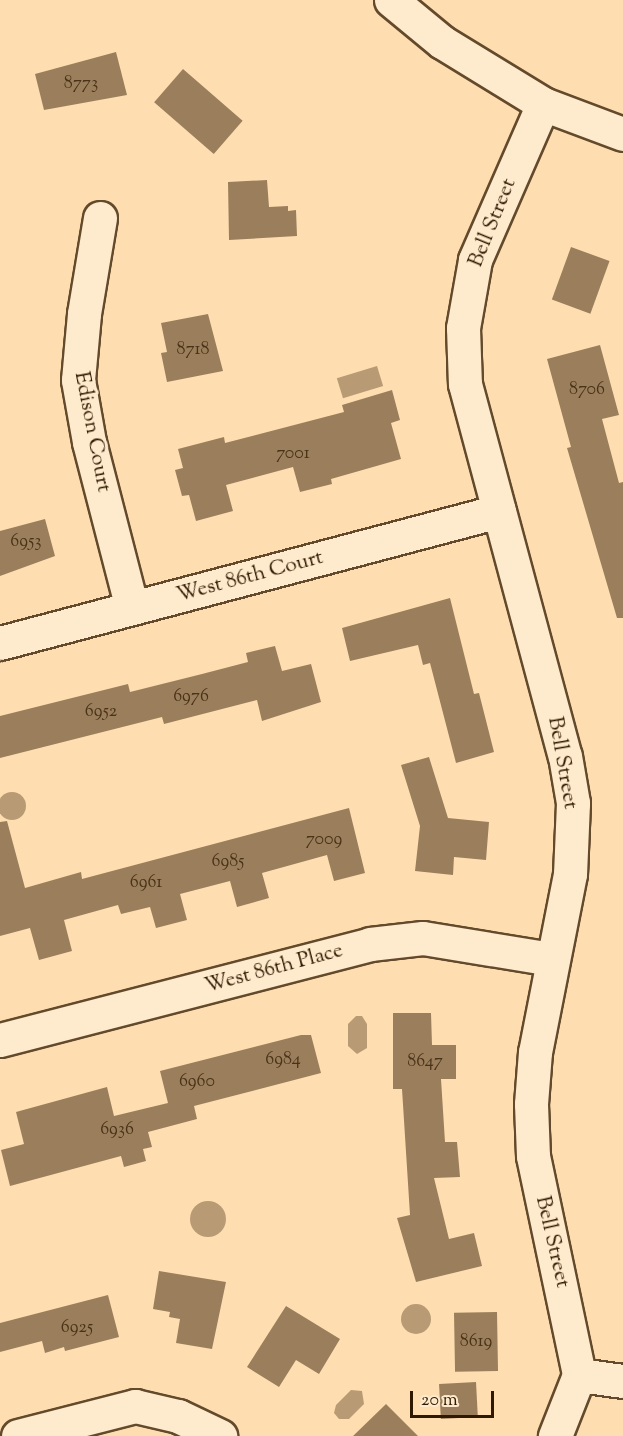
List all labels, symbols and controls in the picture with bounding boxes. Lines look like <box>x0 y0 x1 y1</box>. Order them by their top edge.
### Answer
house number: 8773 <box>64 73 98 95</box>
street label: Bell Street <box>464 175 522 271</box>
house number: 8718 <box>176 339 210 361</box>
street label: Edison Court <box>68 370 116 494</box>
house number: 8706 <box>569 379 605 401</box>
house number: 7001 <box>276 443 310 465</box>
house number: 6953 <box>10 531 42 553</box>
street label: West 86th Court <box>174 545 326 609</box>
house number: 6976 <box>173 686 209 708</box>
house number: 6952 <box>85 701 117 723</box>
street label: Bell Street <box>541 715 583 811</box>
house number: 7009 <box>306 829 342 851</box>
house number: 6985 <box>212 851 244 873</box>
house number: 6961 <box>130 872 162 894</box>
street label: West 86th Place <box>202 938 346 1000</box>
house number: 6984 <box>265 1049 301 1071</box>
house number: 8647 <box>407 1051 443 1073</box>
house number: 6960 <box>179 1071 215 1093</box>
house number: 6936 <box>100 1119 134 1141</box>
street label: Bell Street <box>529 1194 575 1290</box>
house number: 6925 <box>61 1317 93 1339</box>
house number: 8619 <box>460 1331 492 1353</box>
scale bar <box>413 1379 497 1417</box>
text: 20 m <box>421 1388 458 1414</box>

